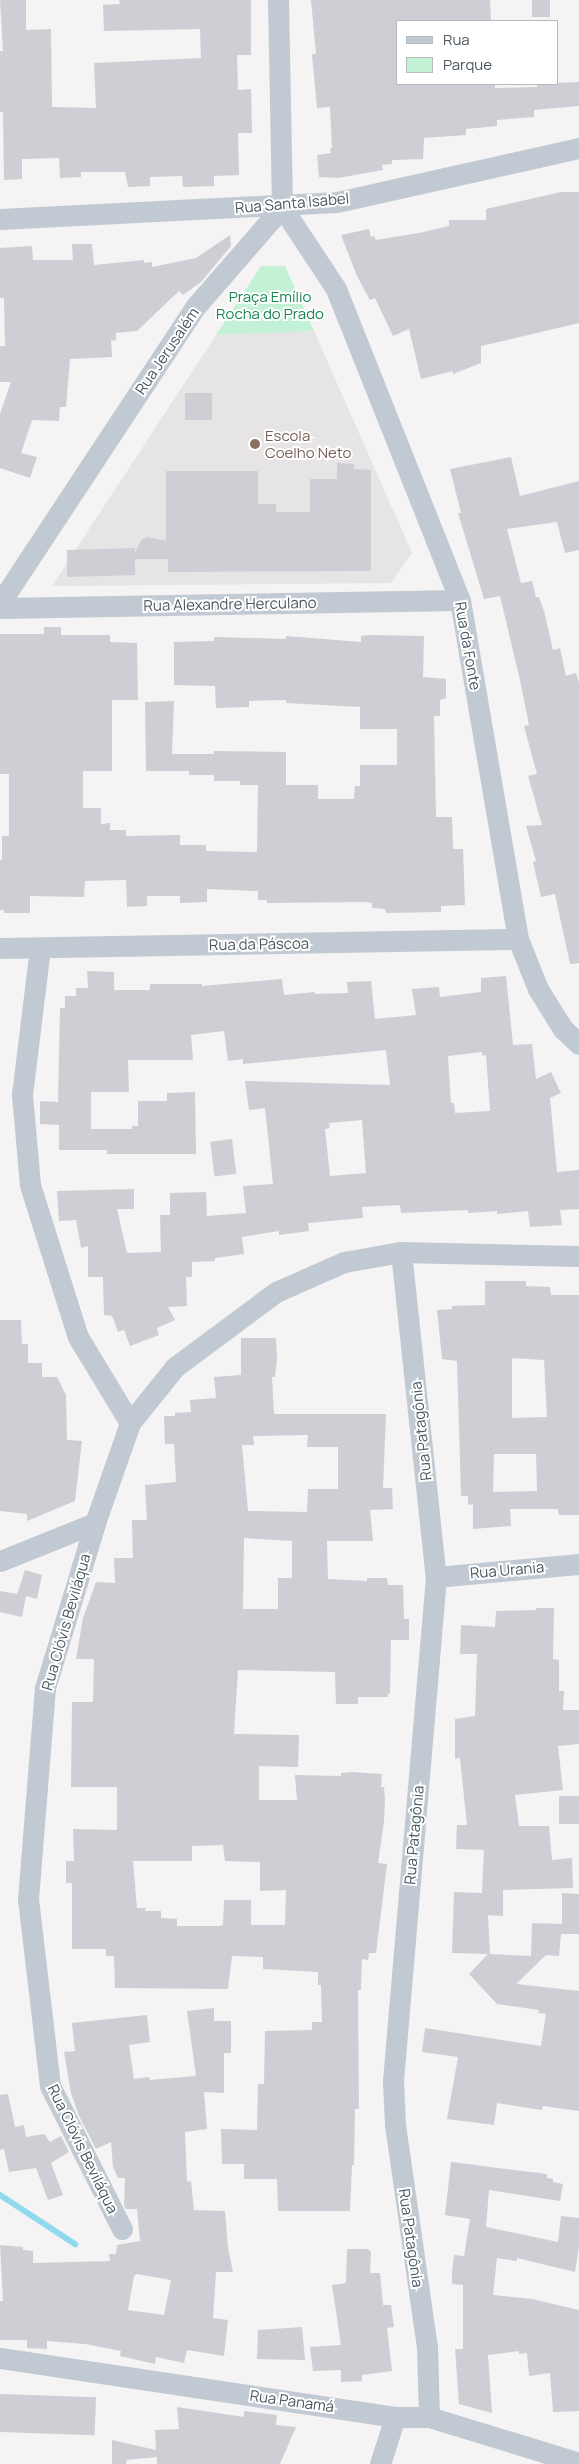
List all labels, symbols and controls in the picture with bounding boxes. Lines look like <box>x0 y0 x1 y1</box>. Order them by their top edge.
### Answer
legend <box>396 20 559 85</box>
text: Rua <box>443 29 470 50</box>
text: Parque <box>443 54 492 75</box>
street label: Rua Santa Isabel <box>234 189 350 217</box>
park label: Praça Emílio Rocha do Prado <box>216 287 324 322</box>
street label: Rua Jerusalém <box>131 304 203 398</box>
place label: Escola Coelho Neto <box>265 426 351 461</box>
marker: Escola Coelho Neto <box>249 438 261 450</box>
street label: Rua Alexandre Herculano <box>143 593 317 615</box>
street label: Rua da Fonte <box>451 600 485 692</box>
street label: Rua da Páscoa <box>209 934 309 954</box>
street label: Rua Patagônia <box>407 1381 435 1481</box>
street label: Rua Clóvis Beviláqua <box>38 1552 94 1692</box>
street label: Rua Urania <box>469 1558 545 1582</box>
street label: Rua Patagônia <box>401 1785 427 1885</box>
street label: Rua Clóvis Beviláqua <box>44 2082 122 2216</box>
street label: Rua Patagônia <box>395 2187 427 2289</box>
street label: Rua Panamá <box>249 2386 335 2416</box>

